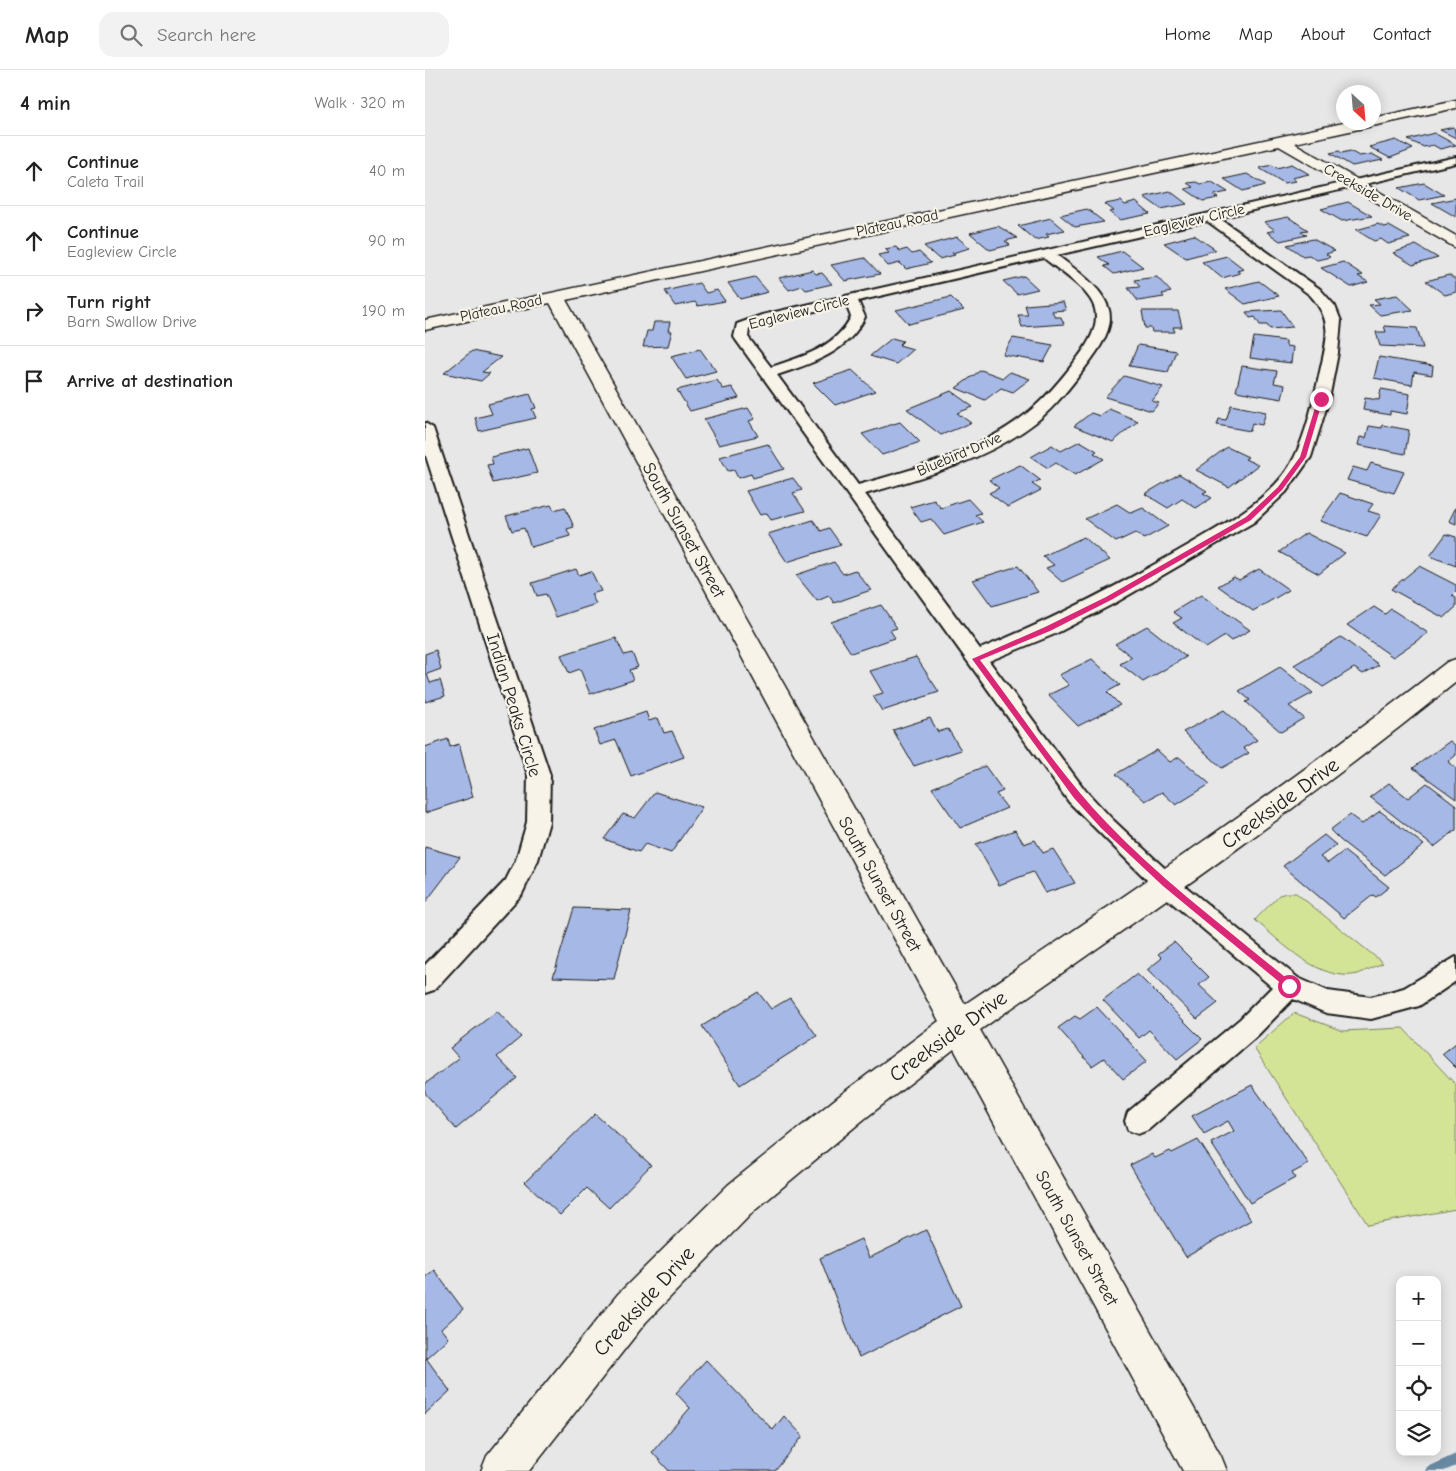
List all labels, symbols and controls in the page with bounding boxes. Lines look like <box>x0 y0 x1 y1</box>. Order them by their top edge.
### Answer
search box <box>99 12 449 57</box>
text: Map <box>25 21 69 49</box>
icon: search <box>117 21 145 49</box>
text: Search here <box>157 24 256 46</box>
text: Home <box>1164 24 1211 45</box>
text: Map <box>1239 24 1273 45</box>
text: About <box>1301 24 1345 45</box>
text: Contact <box>1373 24 1431 45</box>
north arrow <box>1336 85 1381 130</box>
text: 4 min <box>20 91 71 115</box>
text: Walk · 320 m <box>314 94 405 112</box>
text: Continue <box>67 151 139 173</box>
icon: ahead <box>20 157 48 185</box>
street label: Creekside Drive <box>1320 159 1416 225</box>
text: 40 m <box>369 162 405 180</box>
text: Caleta Trail <box>67 173 144 191</box>
street label: Eagleview Circle <box>1142 200 1247 240</box>
street label: Plateau Road <box>854 206 940 240</box>
text: Continue <box>67 221 139 243</box>
icon: ahead <box>20 227 48 255</box>
text: 90 m <box>368 232 405 250</box>
text: Eagleview Circle <box>67 243 177 261</box>
text: Turn right <box>67 291 151 313</box>
street label: Plateau Road <box>458 291 544 325</box>
street label: Eagleview Circle <box>747 291 852 333</box>
icon: right <box>20 297 48 325</box>
text: 190 m <box>362 302 405 320</box>
text: Barn Swallow Drive <box>67 313 197 331</box>
icon: arrive <box>20 367 48 395</box>
text: Arrive at destination <box>67 370 233 392</box>
route end <box>1310 388 1333 411</box>
street label: Bluebird Drive <box>914 428 1004 480</box>
street label: South Sunset Street <box>638 459 730 602</box>
street label: Indian Peaks Circle <box>482 631 545 780</box>
street label: Creekside Drive <box>1217 752 1343 854</box>
street label: South Sunset Street <box>834 813 926 956</box>
route start <box>1278 975 1301 998</box>
street label: Creekside Drive <box>885 985 1011 1087</box>
street label: South Sunset Street <box>1031 1167 1123 1310</box>
street label: Creekside Drive <box>588 1241 700 1361</box>
map controls <box>1396 1276 1441 1456</box>
button: + <box>1396 1276 1441 1321</box>
button: − <box>1396 1321 1441 1366</box>
button: locate <box>1396 1366 1441 1411</box>
button: layers <box>1396 1411 1441 1456</box>

